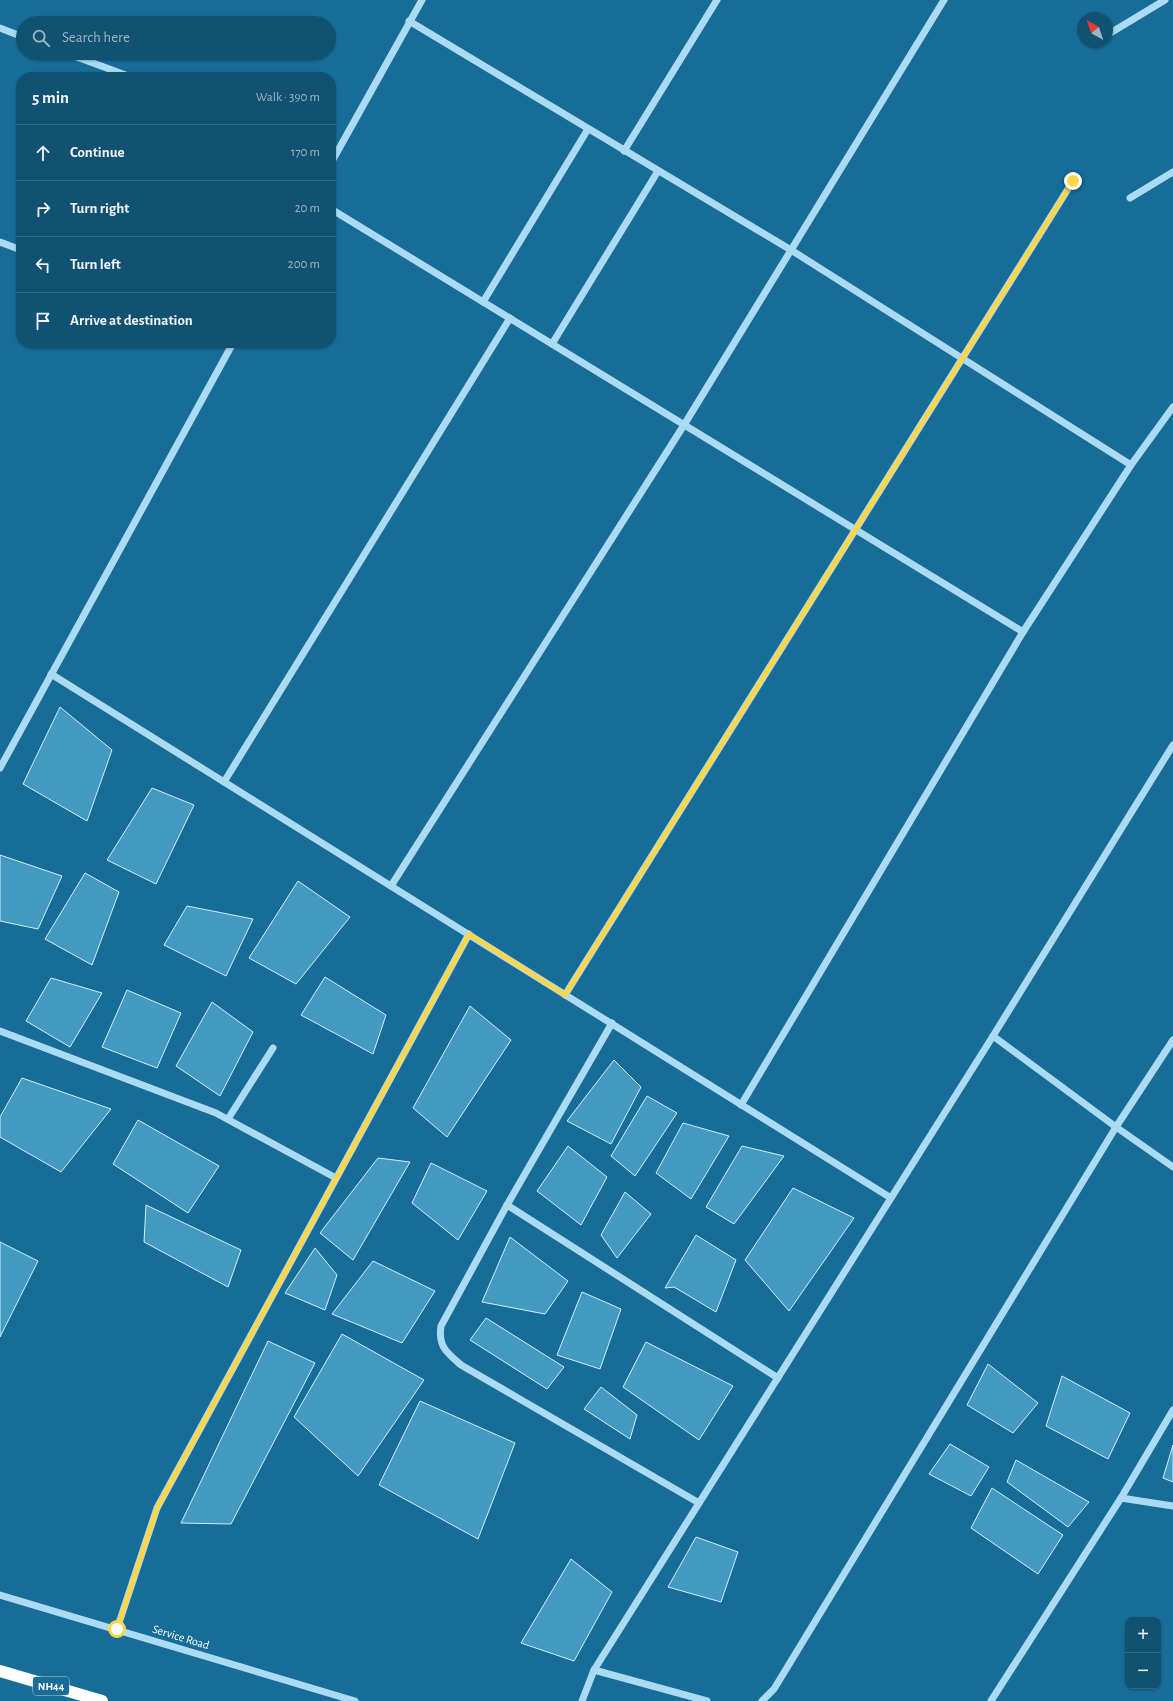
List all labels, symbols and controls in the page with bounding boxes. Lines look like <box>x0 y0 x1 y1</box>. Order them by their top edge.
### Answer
north arrow <box>1077 12 1113 48</box>
search box <box>16 16 336 60</box>
icon: search <box>30 27 52 49</box>
text: Search here <box>62 30 130 45</box>
text: 5 min <box>32 89 69 106</box>
text: Walk · 390 m <box>256 91 320 104</box>
icon: ahead <box>32 142 54 164</box>
text: Continue <box>70 145 125 160</box>
text: 170 m <box>291 146 320 159</box>
route end <box>1064 172 1082 190</box>
icon: right <box>32 198 54 220</box>
text: Turn right <box>70 201 129 216</box>
text: 20 m <box>295 202 320 215</box>
icon: left <box>32 254 54 276</box>
text: Turn left <box>70 257 121 272</box>
text: 200 m <box>288 258 320 271</box>
icon: arrive <box>32 310 54 332</box>
text: Arrive at destination <box>70 313 193 328</box>
map controls <box>1125 1617 1161 1689</box>
button: + <box>1125 1617 1161 1653</box>
route start <box>108 1620 126 1638</box>
street label: Service Road <box>151 1623 211 1651</box>
button: − <box>1125 1653 1161 1689</box>
road number: NH44 <box>33 1677 69 1695</box>

